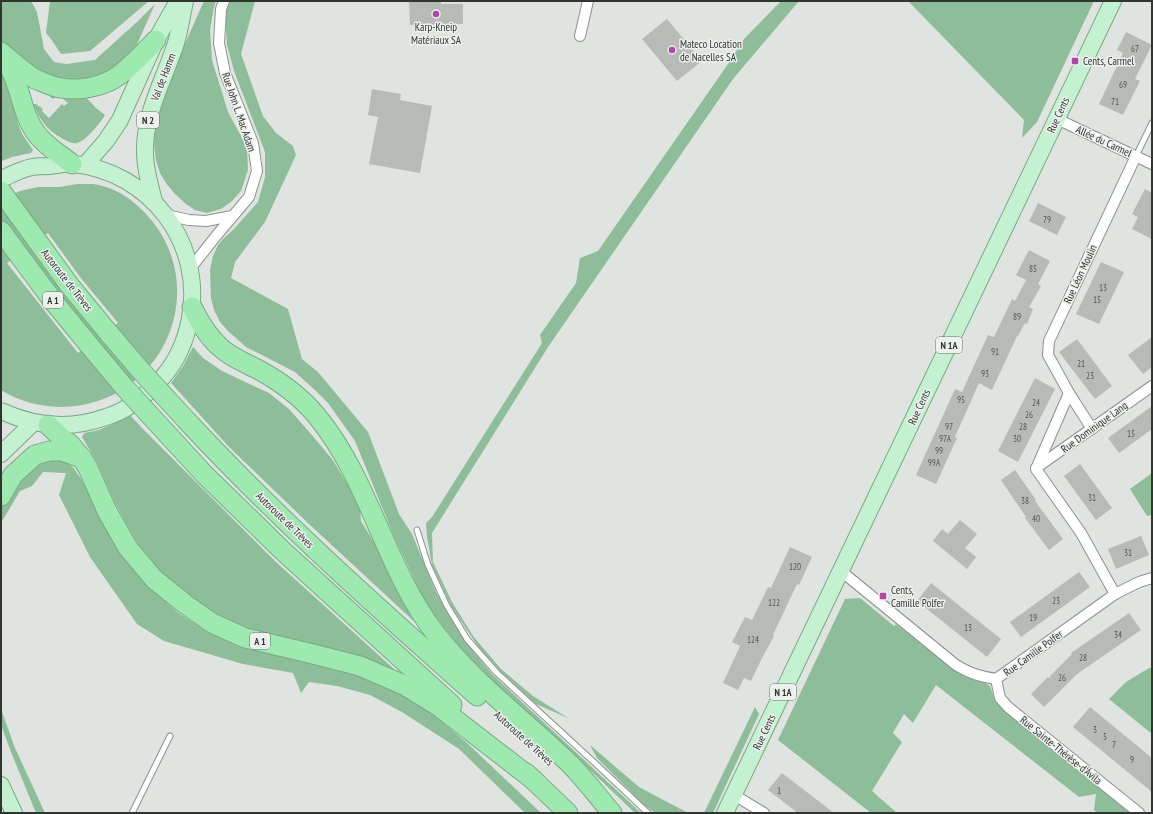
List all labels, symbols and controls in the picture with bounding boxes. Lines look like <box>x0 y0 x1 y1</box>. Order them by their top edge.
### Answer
marker: Karp-Kneip Matériaux SA <box>431 9 441 19</box>
place label: Karp-Kneip Matériaux SA <box>411 20 462 47</box>
place label: Mateco Location de Nacelles SA <box>680 37 742 64</box>
house number: 67 <box>1131 43 1139 54</box>
marker: Mateco Location de Nacelles SA <box>667 45 677 55</box>
street label: Val de Hamm <box>147 51 179 104</box>
place label: Cents, Carmel <box>1083 54 1135 68</box>
marker: Cents, Carmel <box>1070 56 1080 66</box>
street label: Rue John L. Mac Adam <box>219 70 259 154</box>
house number: 69 <box>1119 79 1127 90</box>
street label: Rue Cents <box>1044 95 1072 135</box>
house number: 71 <box>1111 96 1119 107</box>
road number: N 2 <box>137 112 159 128</box>
street label: Allée du Carmel <box>1074 122 1135 160</box>
house number: 79 <box>1043 214 1051 225</box>
street label: Rue Léon Moulin <box>1060 242 1100 306</box>
street label: Autoroute de Trèves <box>38 246 96 314</box>
house number: 85 <box>1029 263 1037 274</box>
house number: 13 <box>1099 282 1107 293</box>
road number: A 1 <box>43 292 63 308</box>
house number: 15 <box>1093 294 1101 305</box>
house number: 89 <box>1013 311 1021 322</box>
road number: N 1A <box>936 337 962 353</box>
house number: 91 <box>991 346 999 357</box>
house number: 21 <box>1077 358 1085 369</box>
house number: 93 <box>981 368 989 379</box>
house number: 23 <box>1086 370 1094 381</box>
street label: Rue Cents <box>905 387 933 427</box>
house number: 95 <box>957 394 965 405</box>
house number: 24 <box>1032 397 1040 408</box>
street label: Rue Dominique Lang <box>1058 398 1130 456</box>
house number: 26 <box>1025 409 1033 420</box>
house number: 97 <box>945 421 953 432</box>
house number: 28 <box>1019 421 1027 432</box>
house number: 15 <box>1127 428 1135 439</box>
house number: 97A <box>939 433 952 444</box>
house number: 30 <box>1013 433 1021 444</box>
house number: 99 <box>935 445 943 456</box>
house number: 99A <box>928 457 941 468</box>
street label: Autoroute de Trèves <box>253 489 317 551</box>
house number: 31 <box>1088 492 1096 503</box>
house number: 38 <box>1021 495 1029 506</box>
house number: 40 <box>1032 513 1040 524</box>
house number: 31 <box>1124 547 1132 558</box>
house number: 120 <box>789 561 801 572</box>
place label: Cents, Camille Polfer <box>891 583 944 610</box>
marker: Cents, Camille Polfer <box>878 591 888 601</box>
house number: 23 <box>1052 595 1060 606</box>
house number: 122 <box>768 597 780 608</box>
house number: 19 <box>1029 612 1037 623</box>
house number: 13 <box>964 622 972 633</box>
street label: Rue Camille Polfer <box>1001 627 1065 679</box>
house number: 34 <box>1114 629 1122 640</box>
road number: A 1 <box>250 633 270 649</box>
house number: 124 <box>747 634 759 645</box>
house number: 28 <box>1079 652 1087 663</box>
house number: 26 <box>1058 672 1066 683</box>
road number: N 1A <box>770 684 796 700</box>
street label: Autoroute de Trèves <box>491 708 557 769</box>
street label: Rue Cents <box>749 712 779 752</box>
street label: Rue Sainte-Thérèse-d'Ávila <box>1017 713 1105 787</box>
house number: 3 <box>1093 724 1097 735</box>
house number: 5 <box>1103 731 1107 742</box>
house number: 7 <box>1112 739 1116 750</box>
house number: 9 <box>1130 754 1134 765</box>
house number: 1 <box>777 785 781 796</box>

